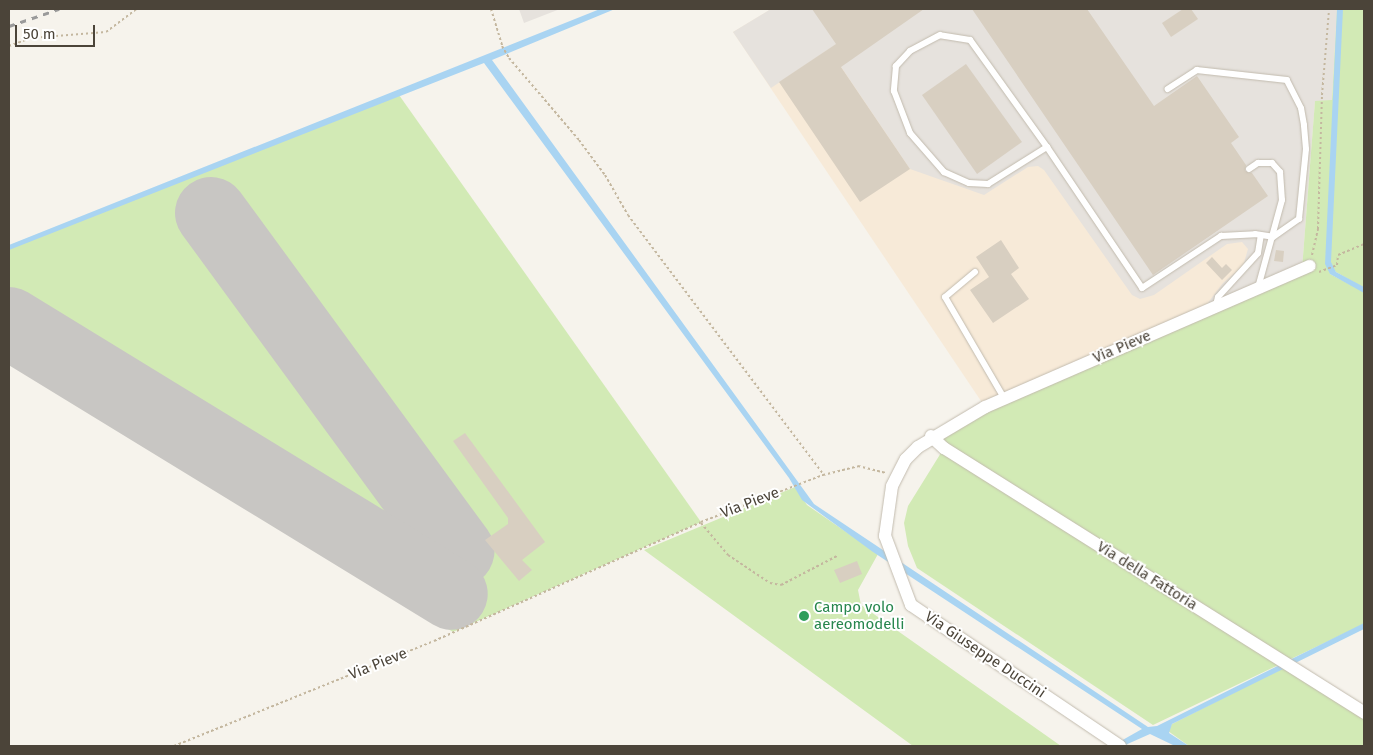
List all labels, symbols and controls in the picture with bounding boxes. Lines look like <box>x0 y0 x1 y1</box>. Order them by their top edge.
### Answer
scale bar <box>18 15 98 47</box>
text: 50 m <box>23 25 56 43</box>
street label: Via Pieve <box>1090 327 1154 367</box>
street label: Via Pieve <box>718 484 782 522</box>
street label: Via della Fattoria <box>1094 538 1200 614</box>
place label: Campo volo aereomodelli <box>814 598 904 633</box>
street label: Via Giuseppe Duccini <box>921 608 1049 702</box>
marker: Campo volo aereomodelli <box>798 610 810 622</box>
street label: Via Pieve <box>346 644 410 684</box>

